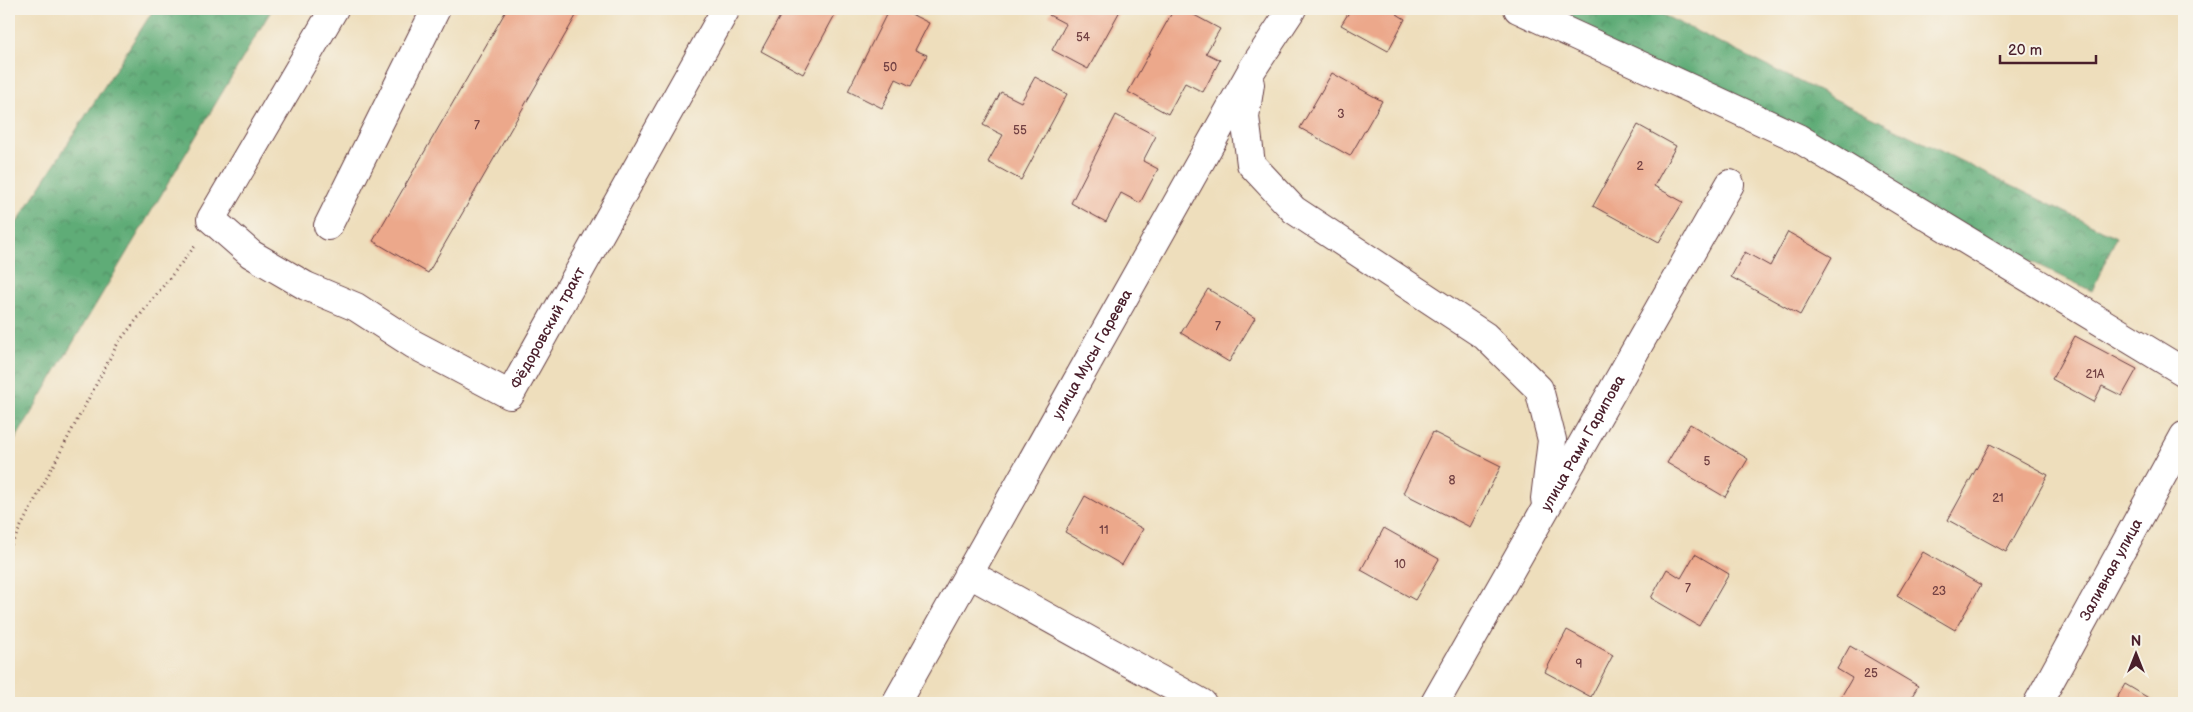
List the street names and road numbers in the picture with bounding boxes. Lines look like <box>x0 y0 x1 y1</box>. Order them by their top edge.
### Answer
street label: Фёдоровский тракт <box>506 263 589 392</box>
street label: улица Мусы Гареева <box>1048 286 1136 423</box>
street label: улица Рами Гарипова <box>1537 372 1629 515</box>
street label: Заливная улица <box>2075 515 2147 624</box>

